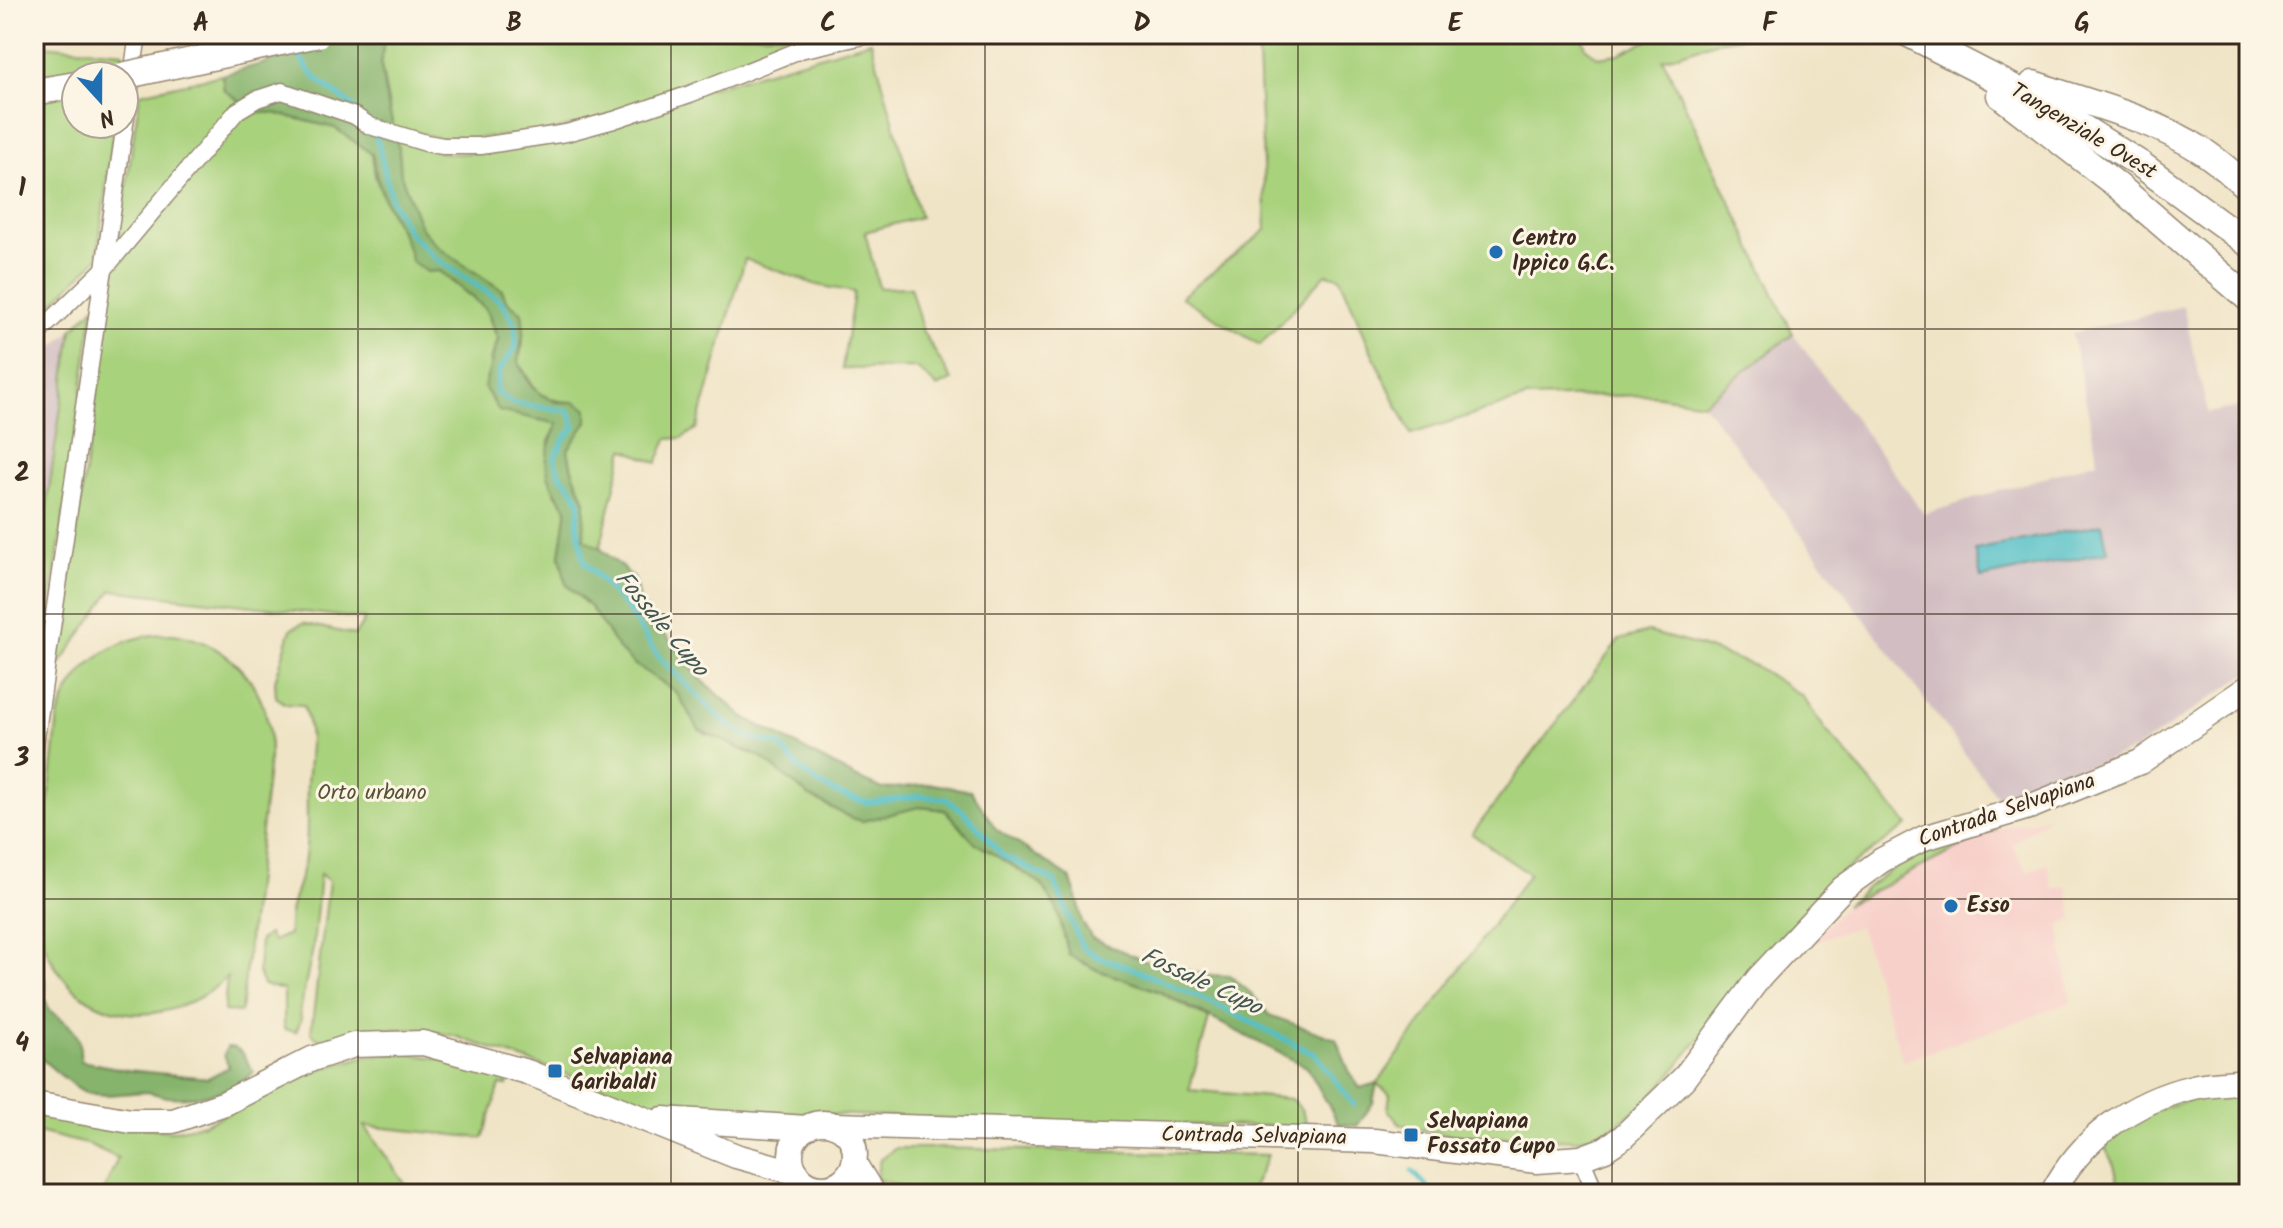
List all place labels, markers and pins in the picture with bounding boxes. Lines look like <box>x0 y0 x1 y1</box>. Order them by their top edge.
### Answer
place label: Centro Ippico G.C. <box>1512 222 1615 282</box>
marker: Centro Ippico G.C. <box>1487 243 1505 261</box>
place label: Esso <box>1967 889 2010 924</box>
marker: Esso <box>1942 897 1960 915</box>
place label: Selvapiana Garibaldi <box>571 1041 672 1101</box>
marker: Selvapiana Garibaldi <box>546 1062 564 1080</box>
place label: Selvapiana Fossato Cupo <box>1427 1105 1555 1165</box>
marker: Selvapiana Fossato Cupo <box>1402 1126 1420 1144</box>

